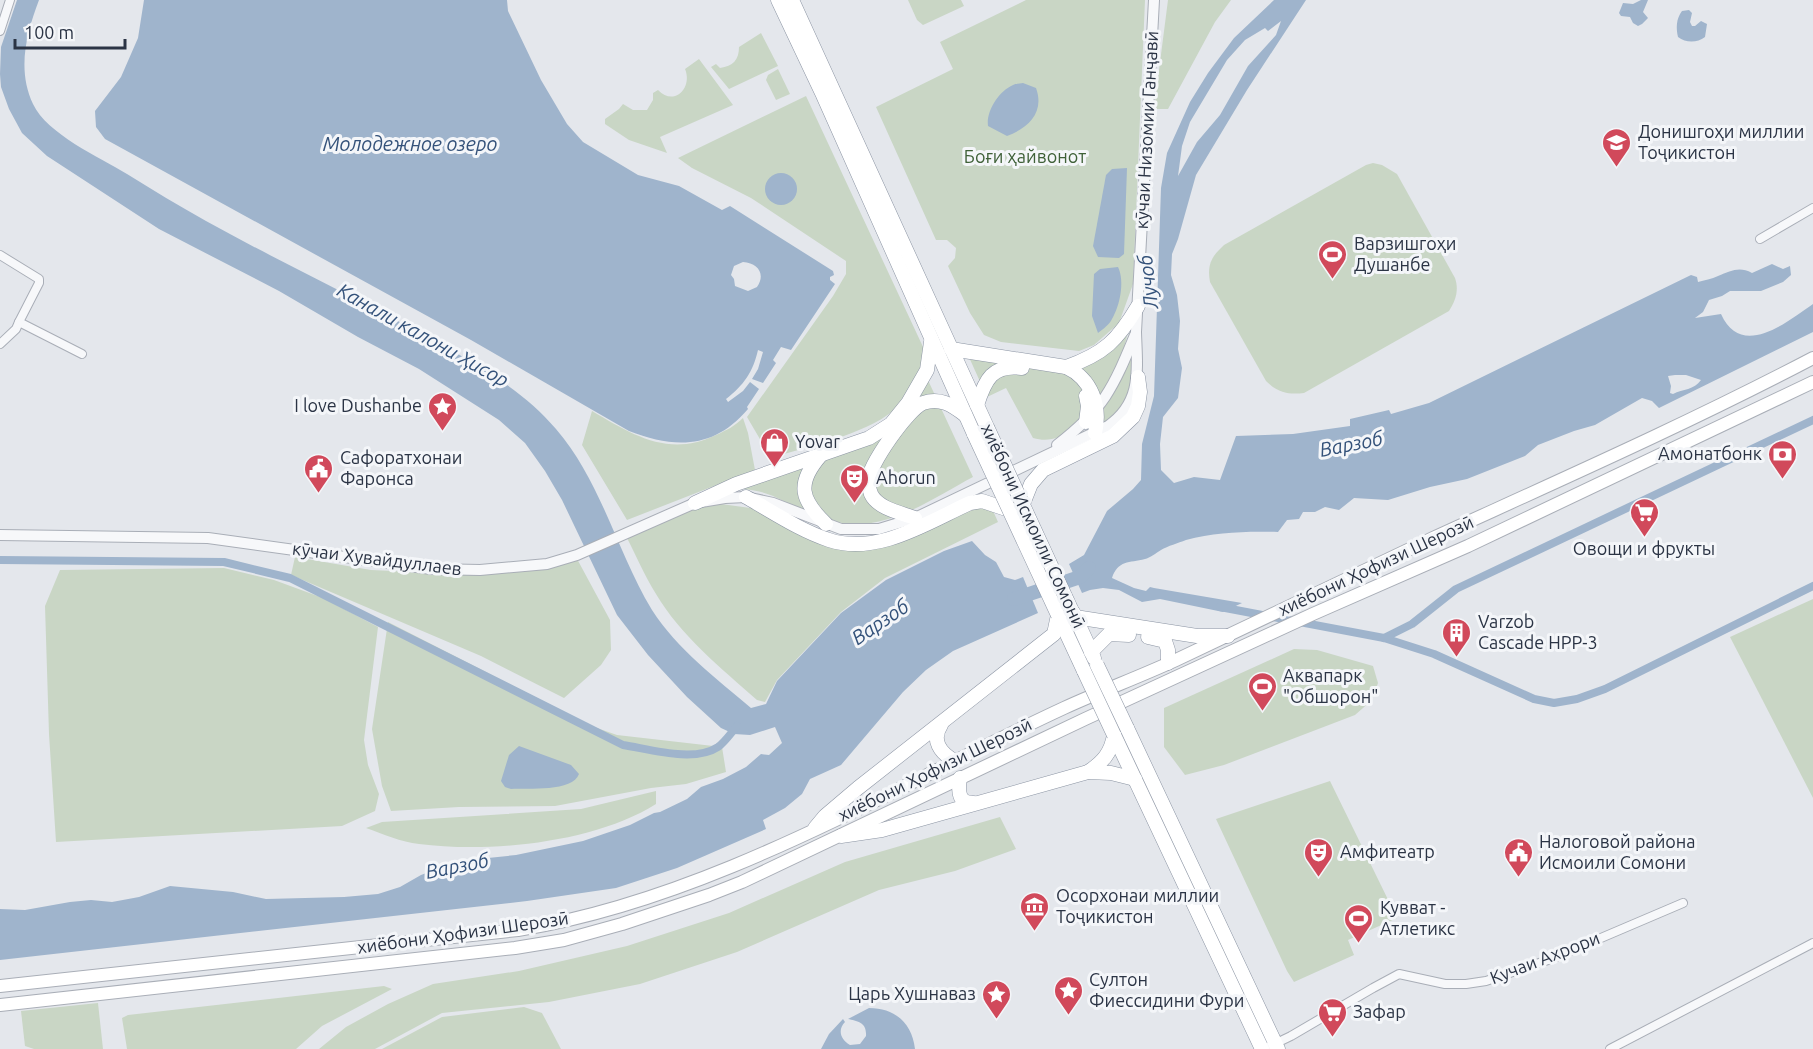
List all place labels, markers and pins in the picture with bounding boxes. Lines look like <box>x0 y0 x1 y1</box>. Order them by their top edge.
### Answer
place label: Донишгоҳи миллии Тоҷикистон <box>1638 121 1805 162</box>
school or university icon: Донишгоҳи миллии Тоҷикистон <box>1601 126 1633 168</box>
place label: Варзишгоҳи Душанбе <box>1354 233 1457 274</box>
sports icon: Варзишгоҳи Душанбе <box>1317 238 1349 280</box>
place icon: I love Dushanbe <box>427 390 459 432</box>
place label: I love Dushanbe <box>294 395 422 415</box>
shop icon: Yovar <box>758 426 790 468</box>
place label: Yovar <box>795 431 840 451</box>
bank icon: Амонатбонк <box>1767 438 1799 480</box>
place label: Амонатбонк <box>1658 443 1762 463</box>
place label: Сафоратхонаи Фаронса <box>340 447 462 488</box>
public building icon: Сафоратхонаи Фаронса <box>303 452 335 494</box>
theatre icon: Ahorun <box>839 462 871 504</box>
place label: Ahorun <box>876 467 936 487</box>
supermarket icon: Овощи и фрукты <box>1628 496 1660 538</box>
place label: Овощи и фрукты <box>1573 538 1715 558</box>
place label: Varzob Cascade HPP-3 <box>1478 611 1598 652</box>
building icon: Varzob Cascade HPP-3 <box>1441 616 1473 658</box>
place label: Аквапарк "Обшорон" <box>1283 665 1378 706</box>
sports icon: Аквапарк "Обшорон" <box>1246 670 1278 712</box>
place label: Налоговой района Исмоили Сомони <box>1539 831 1696 872</box>
theatre icon: Aмфитеатр <box>1303 836 1335 878</box>
public building icon: Налоговой района Исмоили Сомони <box>1502 836 1534 878</box>
place label: Aмфитеатр <box>1340 841 1435 861</box>
place label: Осорхонаи миллии Тоҷикистон <box>1056 885 1219 926</box>
museum icon: Осорхонаи миллии Тоҷикистон <box>1019 890 1051 932</box>
place label: Кувват - Атлетикс <box>1380 897 1455 938</box>
sports icon: Кувват - Атлетикс <box>1343 902 1375 944</box>
place label: Султон Фиессидини Фури <box>1089 969 1244 1010</box>
place icon: Султон Фиессидини Фури <box>1052 974 1084 1016</box>
place icon: Царь Хушнаваз <box>981 978 1013 1020</box>
place label: Царь Хушнаваз <box>848 983 976 1003</box>
supermarket icon: Зафар <box>1316 996 1348 1038</box>
place label: Зафар <box>1353 1001 1406 1021</box>

